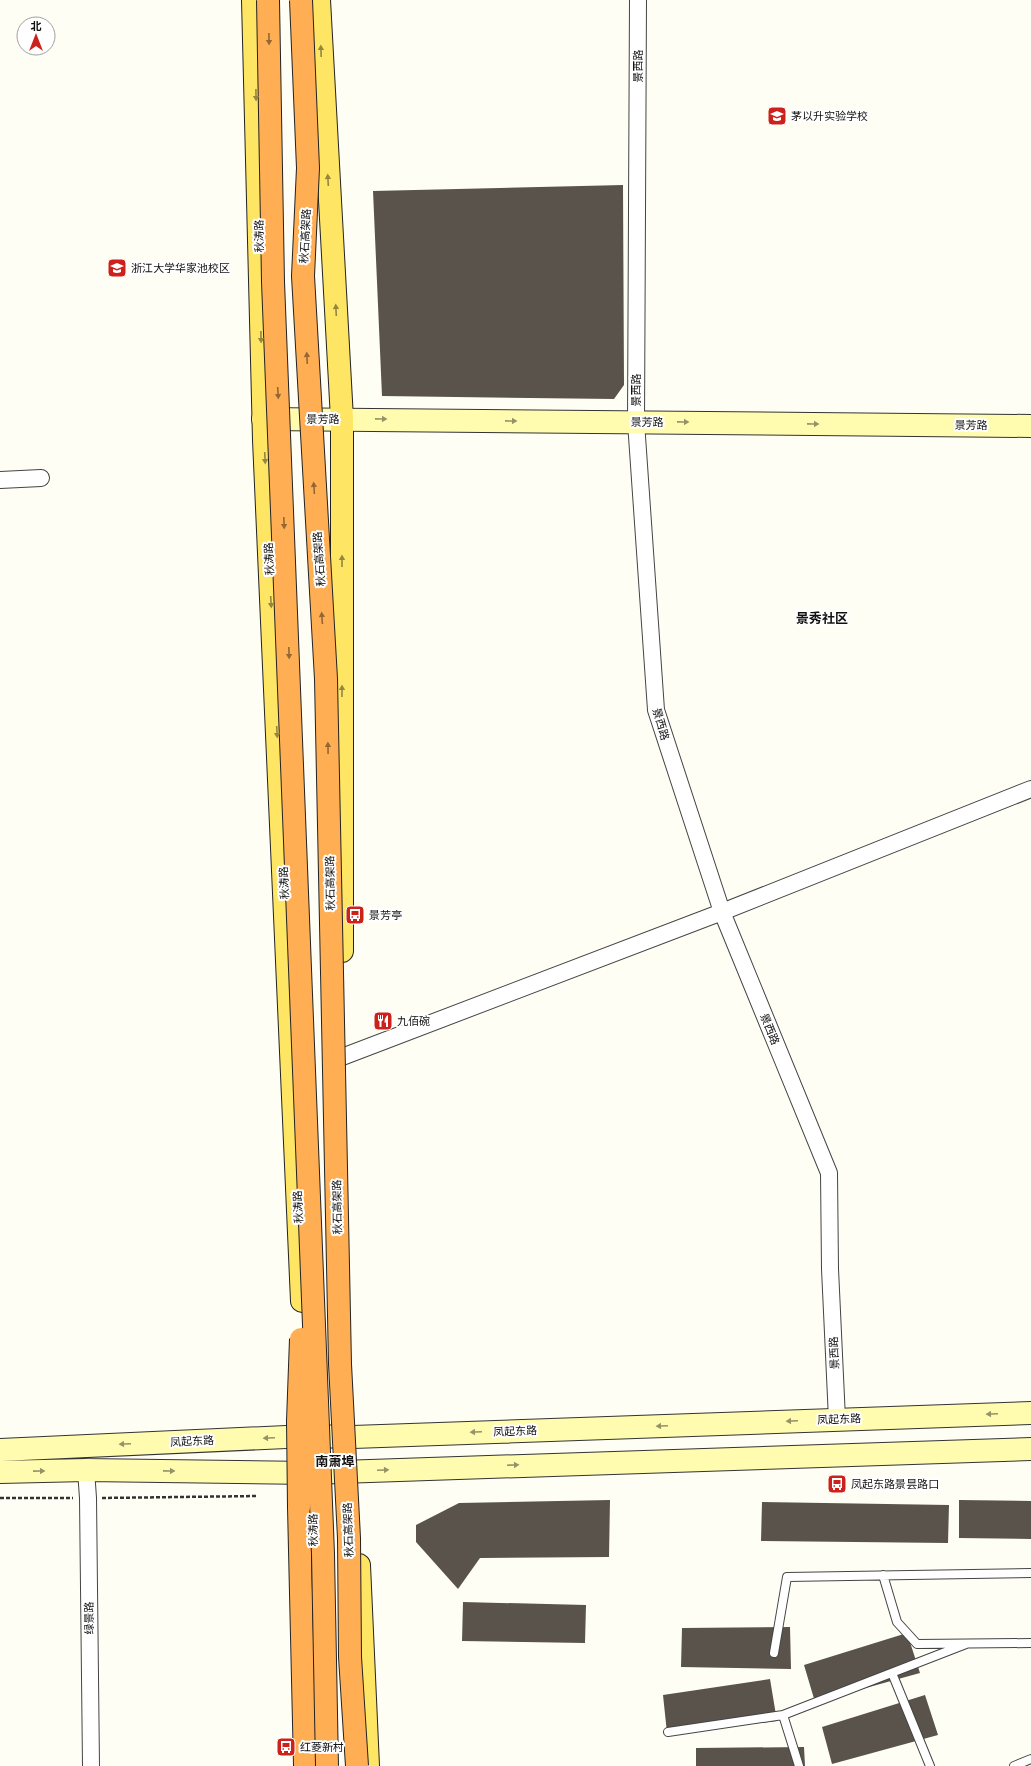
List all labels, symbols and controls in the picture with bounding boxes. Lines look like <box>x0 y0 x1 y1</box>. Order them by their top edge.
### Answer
north arrow <box>16 16 56 56</box>
text: 北 <box>31 20 42 32</box>
one-way arrow <box>266 33 272 46</box>
one-way arrow <box>318 44 324 57</box>
street label: 景西路 <box>632 50 644 83</box>
one-way arrow <box>252 89 259 101</box>
school or university icon: 茅以升实验学校 <box>766 105 788 127</box>
place label: 茅以升实验学校 <box>791 110 868 122</box>
one-way arrow <box>325 174 332 186</box>
street label: 秋石高架路 <box>298 208 312 264</box>
street label: 秋涛路 <box>253 219 265 253</box>
school or university icon: 浙江大学华家池校区 <box>106 257 128 279</box>
place label: 浙江大学华家池校区 <box>131 262 230 274</box>
one-way arrow <box>332 304 339 316</box>
one-way arrow <box>258 331 265 343</box>
one-way arrow <box>304 352 311 364</box>
street label: 景西路 <box>630 374 642 407</box>
one-way arrow <box>275 387 281 400</box>
street label: 景芳路 <box>307 413 340 425</box>
one-way arrow <box>375 416 388 422</box>
street label: 景芳路 <box>630 416 664 428</box>
one-way arrow <box>505 417 517 424</box>
one-way arrow <box>677 419 690 425</box>
street label: 景芳路 <box>954 419 988 431</box>
one-way arrow <box>807 421 820 427</box>
one-way arrow <box>261 452 268 464</box>
one-way arrow <box>311 482 318 494</box>
one-way arrow <box>280 517 287 529</box>
street label: 秋石高架路 <box>311 531 327 587</box>
street label: 秋涛路 <box>262 542 276 576</box>
one-way arrow <box>339 554 345 567</box>
one-way arrow <box>268 596 274 609</box>
district label: 景秀社区 <box>796 611 848 626</box>
one-way arrow <box>319 612 326 624</box>
one-way arrow <box>285 647 292 659</box>
one-way arrow <box>339 684 345 697</box>
street label: 景西路 <box>651 706 671 742</box>
one-way arrow <box>273 726 280 738</box>
one-way arrow <box>325 741 331 754</box>
street label: 秋石高架路 <box>324 855 336 911</box>
street label: 秋涛路 <box>277 866 291 900</box>
bus stop icon: 景芳亭 <box>344 904 366 926</box>
place label: 景芳亭 <box>369 909 402 921</box>
restaurant icon: 九佰碗 <box>372 1010 394 1032</box>
street label: 景西路 <box>758 1011 782 1047</box>
place label: 九佰碗 <box>397 1015 430 1027</box>
street label: 秋石高架路 <box>331 1179 343 1235</box>
street label: 秋涛路 <box>291 1190 305 1224</box>
street label: 景西路 <box>827 1336 841 1370</box>
one-way arrow <box>986 1411 998 1418</box>
street label: 凤起东路 <box>817 1412 861 1426</box>
one-way arrow <box>785 1418 798 1424</box>
one-way arrow <box>656 1422 668 1429</box>
street label: 凤起东路 <box>493 1424 537 1438</box>
one-way arrow <box>470 1429 482 1436</box>
street label: 凤起东路 <box>170 1434 214 1448</box>
one-way arrow <box>263 1434 275 1441</box>
one-way arrow <box>119 1441 131 1448</box>
district label: 南萧埠 <box>315 1454 355 1469</box>
one-way arrow <box>507 1462 519 1469</box>
one-way arrow <box>377 1466 389 1473</box>
one-way arrow <box>33 1468 46 1474</box>
one-way arrow <box>163 1468 176 1474</box>
bus stop icon: 凤起东路景昙路口 <box>826 1473 848 1495</box>
place label: 凤起东路景昙路口 <box>851 1478 939 1490</box>
street label: 秋石高架路 <box>341 1502 355 1558</box>
street label: 秋涛路 <box>307 1513 319 1547</box>
street label: 绿景路 <box>83 1601 95 1635</box>
bus stop icon: 红菱新村 <box>275 1736 297 1758</box>
place label: 红菱新村 <box>300 1741 344 1753</box>

